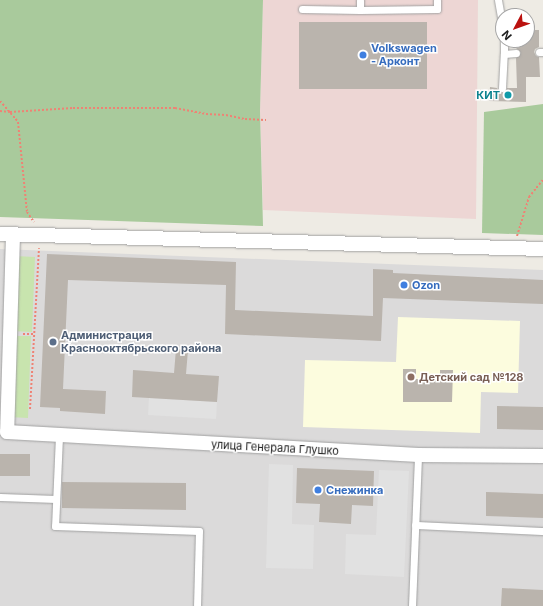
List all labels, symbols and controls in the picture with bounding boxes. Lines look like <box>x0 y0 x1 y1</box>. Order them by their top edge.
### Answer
north arrow <box>495 8 535 48</box>
text: N <box>499 27 515 43</box>
place label: Volkswagen - Арконт <box>371 42 437 68</box>
marker: Volkswagen - Арконт <box>358 50 368 60</box>
place label: КИТ <box>476 88 500 102</box>
marker: КИТ <box>503 90 513 100</box>
place label: Ozon <box>412 278 440 292</box>
marker: Ozon <box>399 280 409 290</box>
place label: Администрация Краснооктябрьского района <box>61 329 221 355</box>
marker: Администрация Краснооктябрьского района <box>48 337 58 347</box>
place label: Детский сад №128 <box>419 370 524 384</box>
marker: Детский сад №128 <box>406 372 416 382</box>
street label: улица Генерала Глушко <box>211 438 339 458</box>
place label: Снежинка <box>326 483 383 497</box>
marker: Снежинка <box>313 485 323 495</box>

